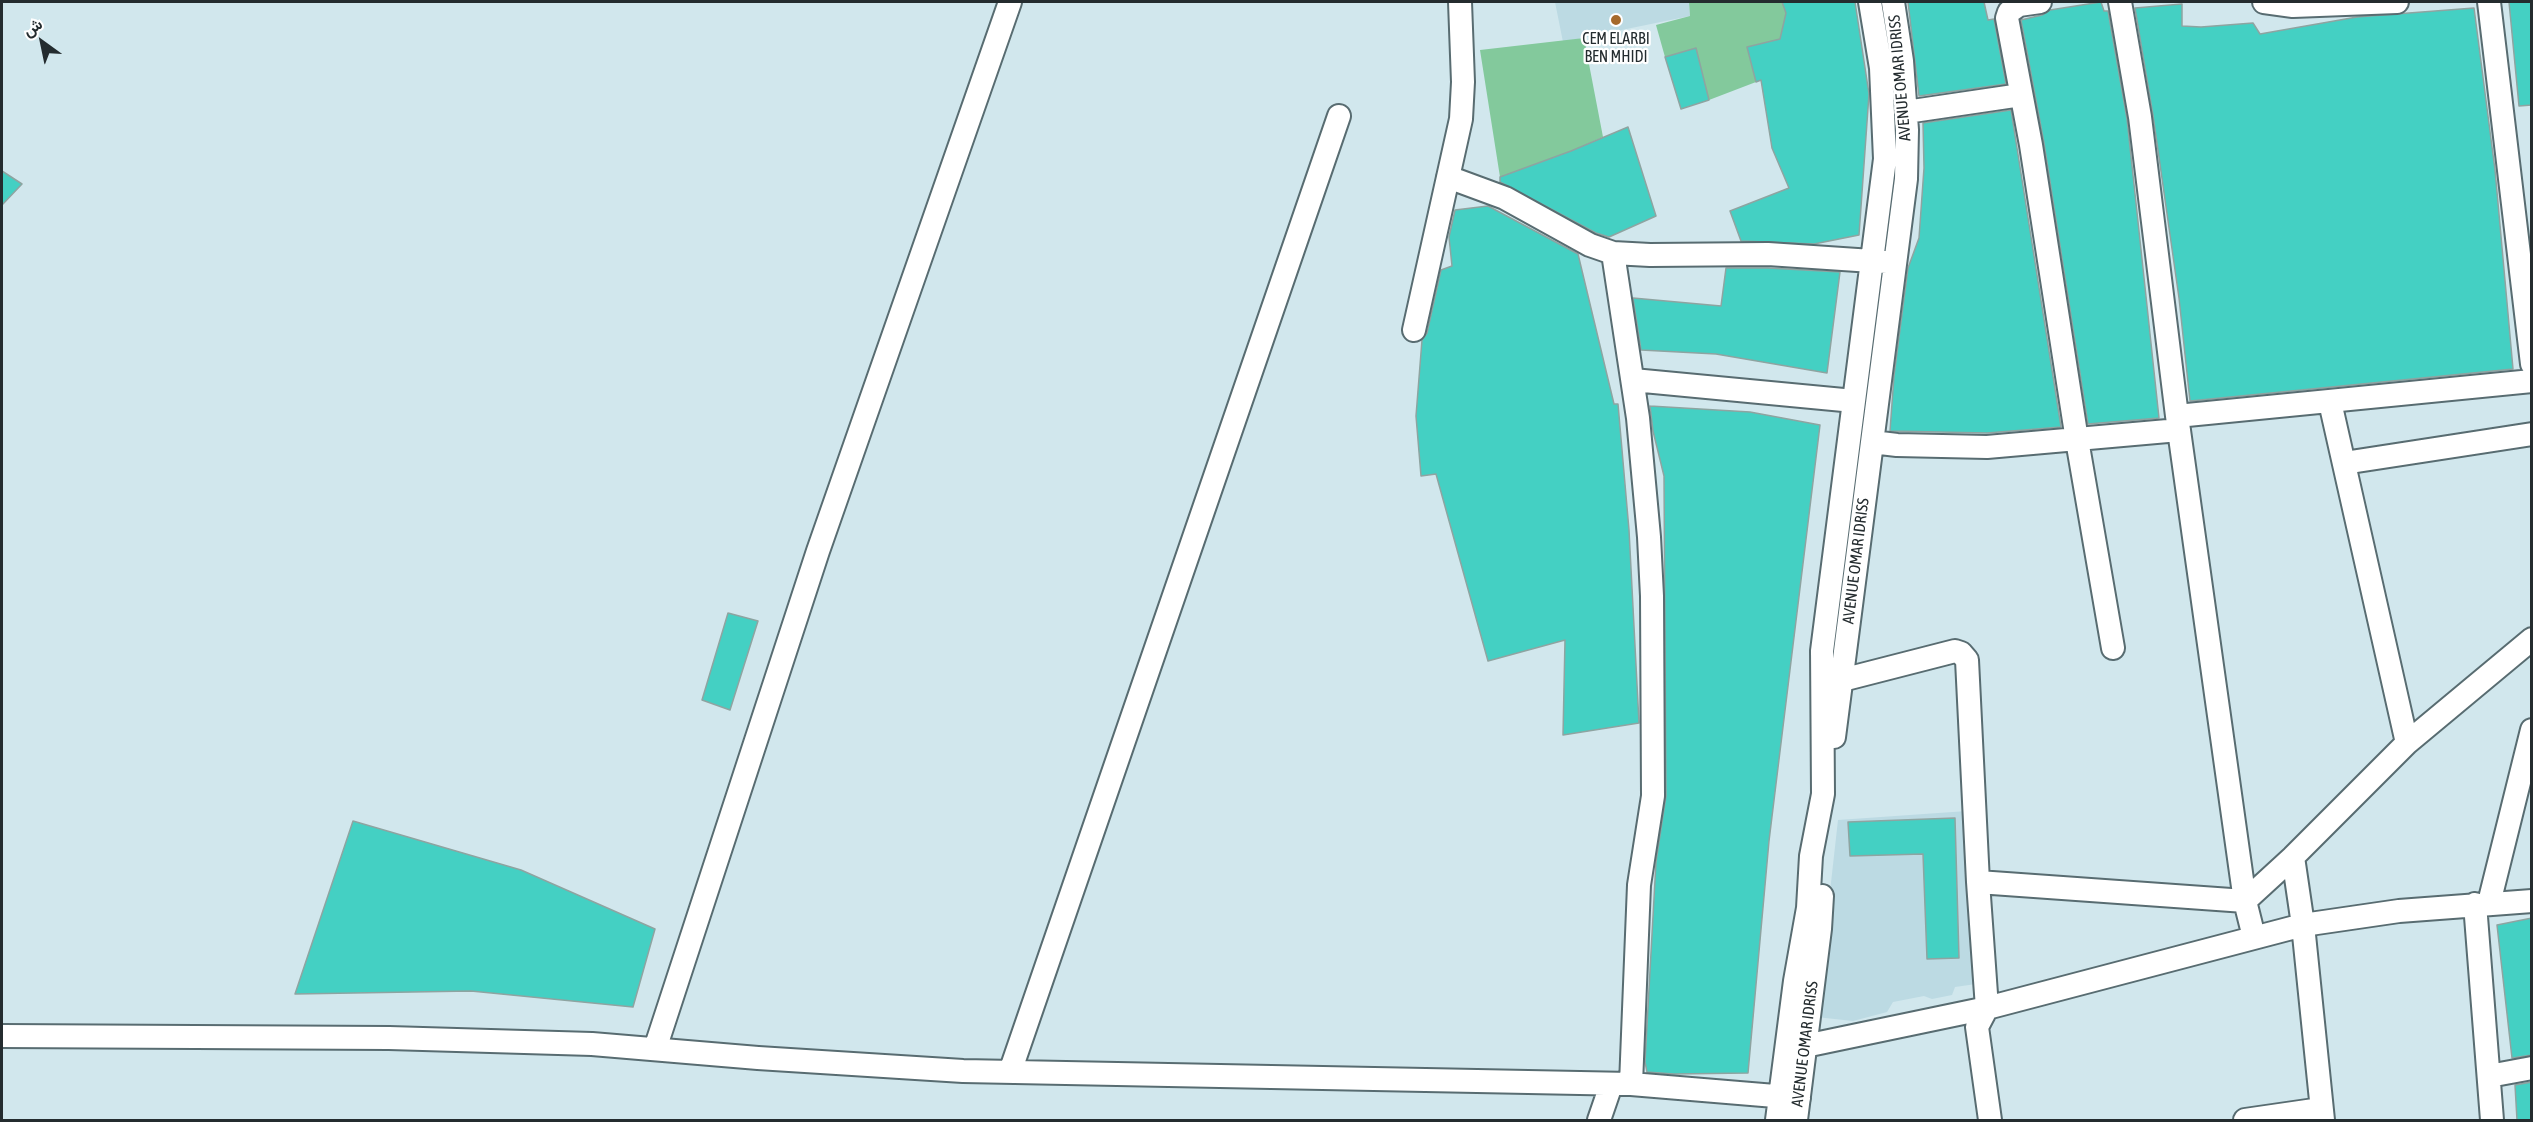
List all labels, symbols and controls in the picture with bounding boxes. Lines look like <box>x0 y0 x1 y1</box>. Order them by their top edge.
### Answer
north arrow <box>12 12 72 72</box>
marker: CEM ELARBI BEN MHIDI <box>1609 13 1623 27</box>
text: ش <box>19 14 45 40</box>
street label: AVENUE OMAR IDRISS <box>1885 14 1915 142</box>
place label: CEM ELARBI BEN MHIDI <box>1582 29 1650 67</box>
street label: AVENUE OMAR IDRISS <box>1839 497 1873 625</box>
street label: AVENUE OMAR IDRISS <box>1788 980 1822 1108</box>

